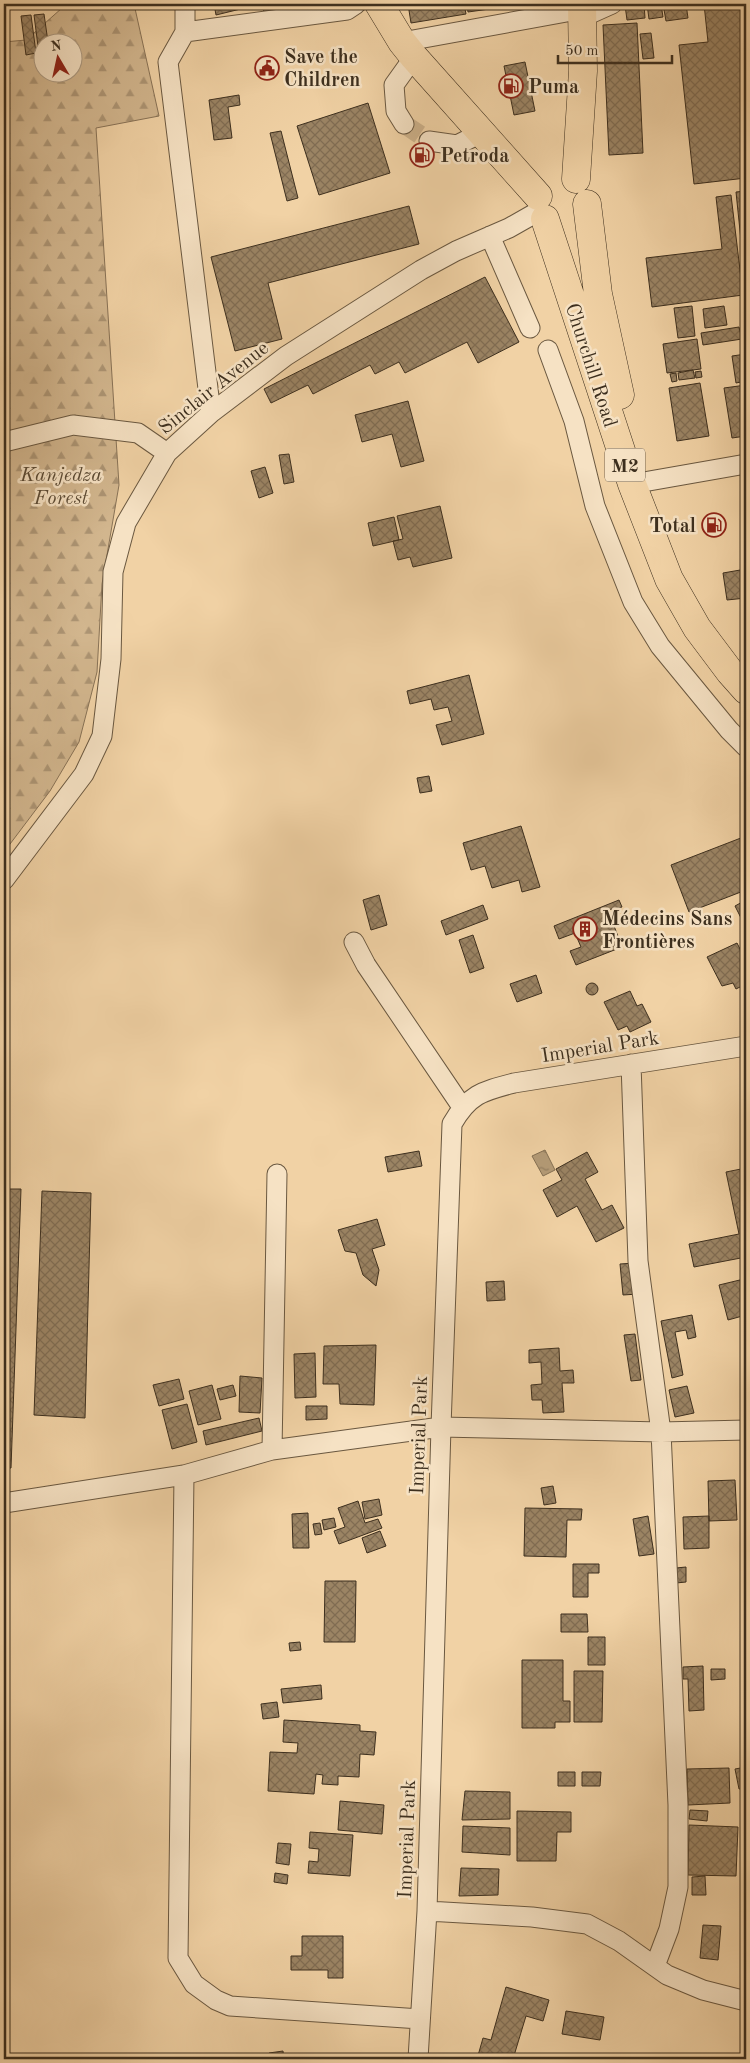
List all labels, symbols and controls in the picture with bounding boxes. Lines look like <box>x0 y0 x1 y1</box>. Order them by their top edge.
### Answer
north arrow <box>32 32 82 82</box>
scale bar <box>558 32 671 64</box>
text: N <box>50 38 63 54</box>
text: 50 m <box>565 44 599 59</box>
place label: Save the Children <box>284 48 360 91</box>
public building icon: Save the Children <box>254 55 280 81</box>
fuel station icon: Puma <box>498 73 524 99</box>
place label: Puma <box>528 78 579 98</box>
fuel station icon: Petroda <box>409 142 435 168</box>
place label: Petroda <box>440 147 509 167</box>
street label: Churchill Road <box>561 301 620 430</box>
street label: Sinclair Avenue <box>155 338 273 439</box>
road number: M2 <box>605 448 645 482</box>
park label: Kanjedza Forest <box>19 466 102 509</box>
fuel station icon: Total <box>701 512 727 538</box>
place label: Total <box>649 517 696 537</box>
place label: Médecins Sans Frontières <box>602 910 732 953</box>
building icon: Médecins Sans Frontières <box>572 916 598 942</box>
street label: Imperial Park <box>540 1029 661 1067</box>
street label: Imperial Park <box>408 1375 432 1495</box>
street label: Imperial Park <box>396 1779 420 1899</box>

